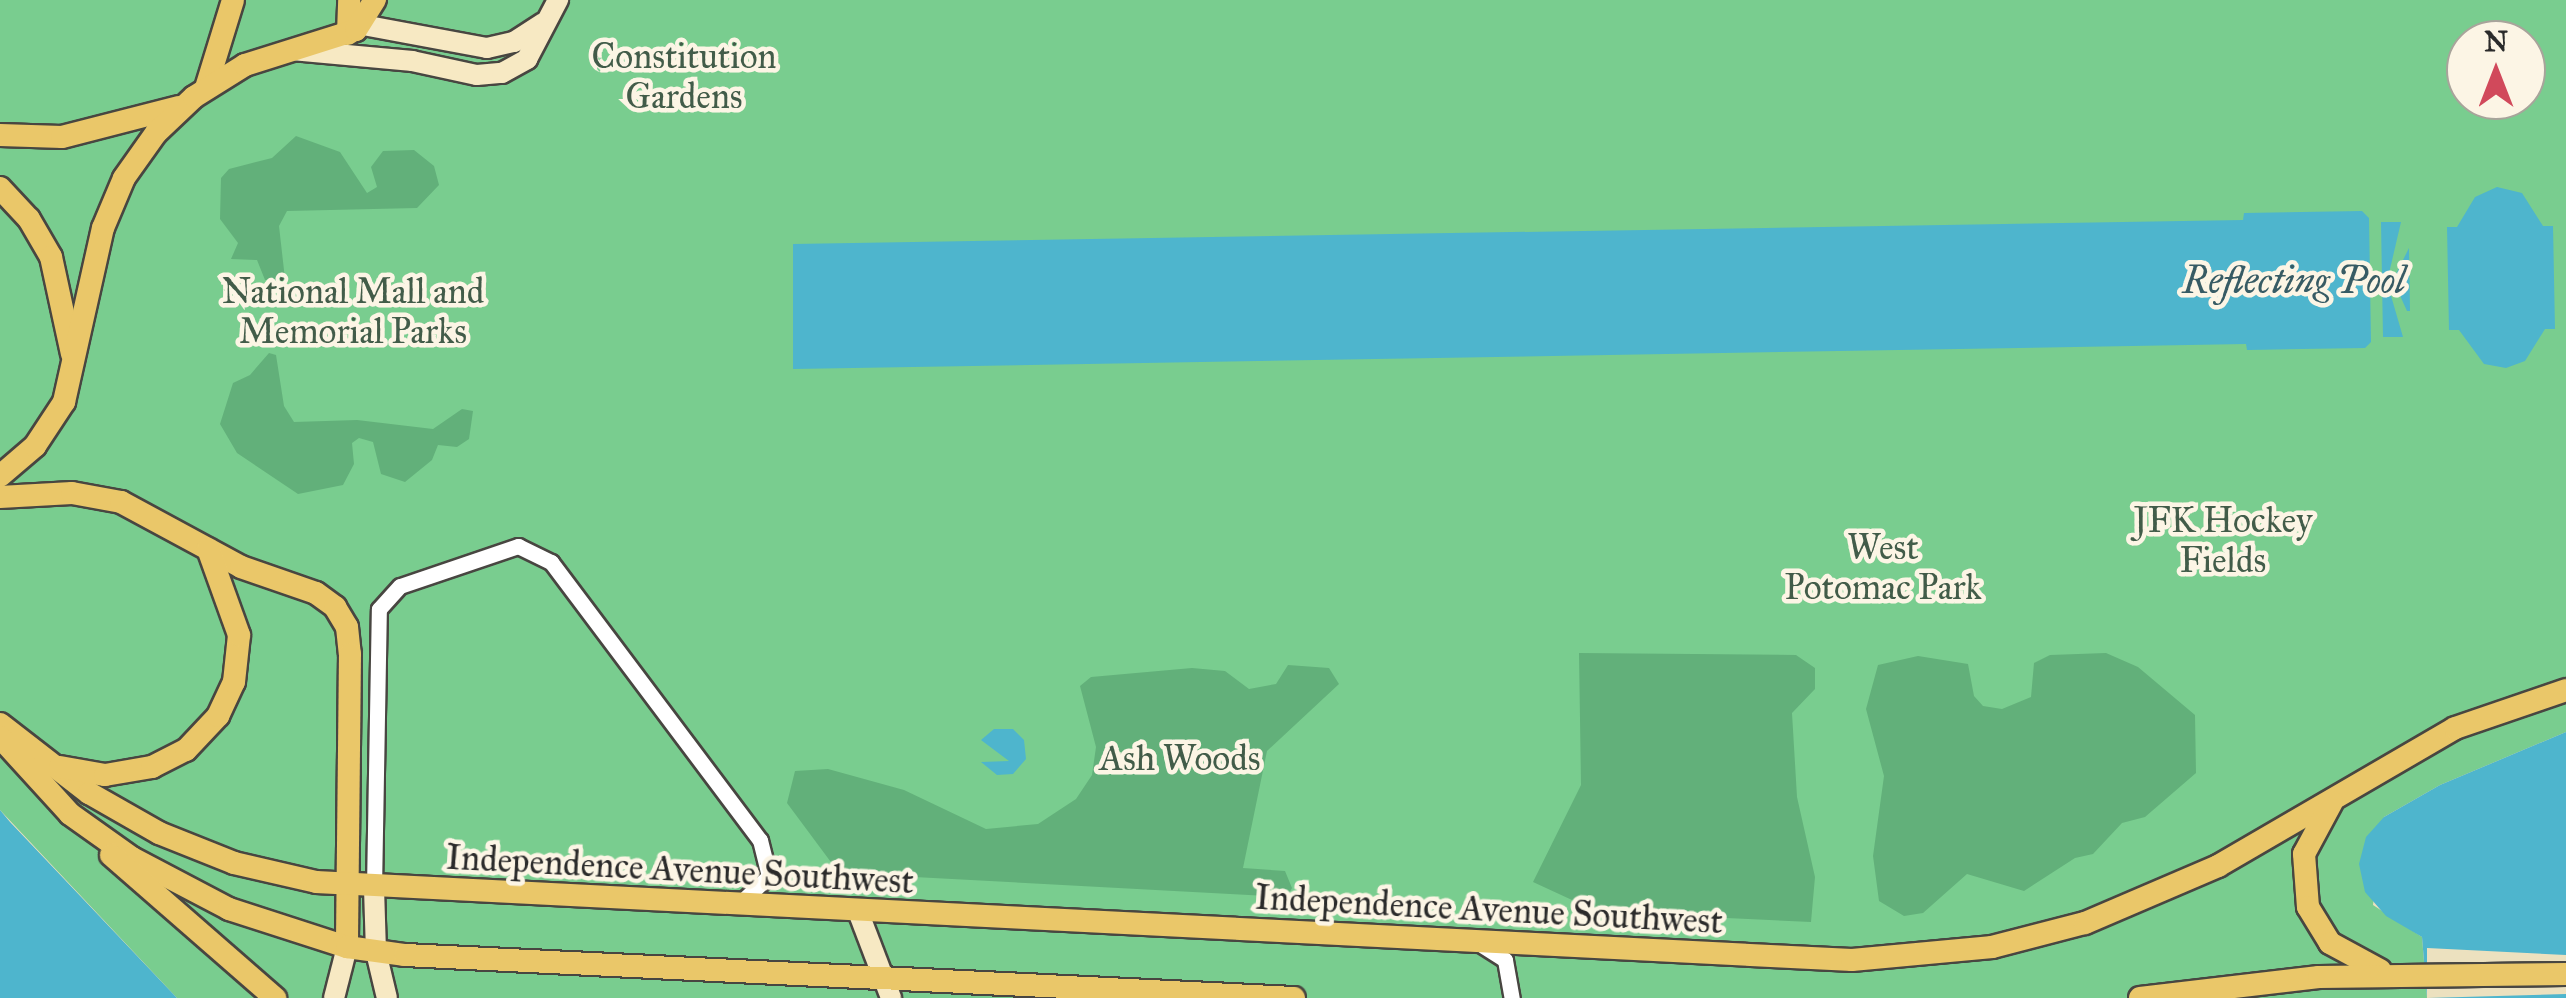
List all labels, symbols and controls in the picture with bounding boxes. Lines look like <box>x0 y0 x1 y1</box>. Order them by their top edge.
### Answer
north arrow <box>2446 20 2546 120</box>
text: N <box>2484 24 2508 59</box>
park label: Constitution Gardens <box>591 36 777 118</box>
water label: Reflecting Pool <box>2183 258 2405 304</box>
park label: National Mall and Memorial Parks <box>222 271 484 353</box>
park label: JFK Hockey Fields <box>2134 500 2312 582</box>
park label: West Potomac Park <box>1784 527 1982 609</box>
park label: Ash Woods <box>1099 738 1261 780</box>
street label: Independence Avenue Southwest <box>445 837 915 903</box>
street label: Independence Avenue Southwest <box>1254 877 1724 943</box>

